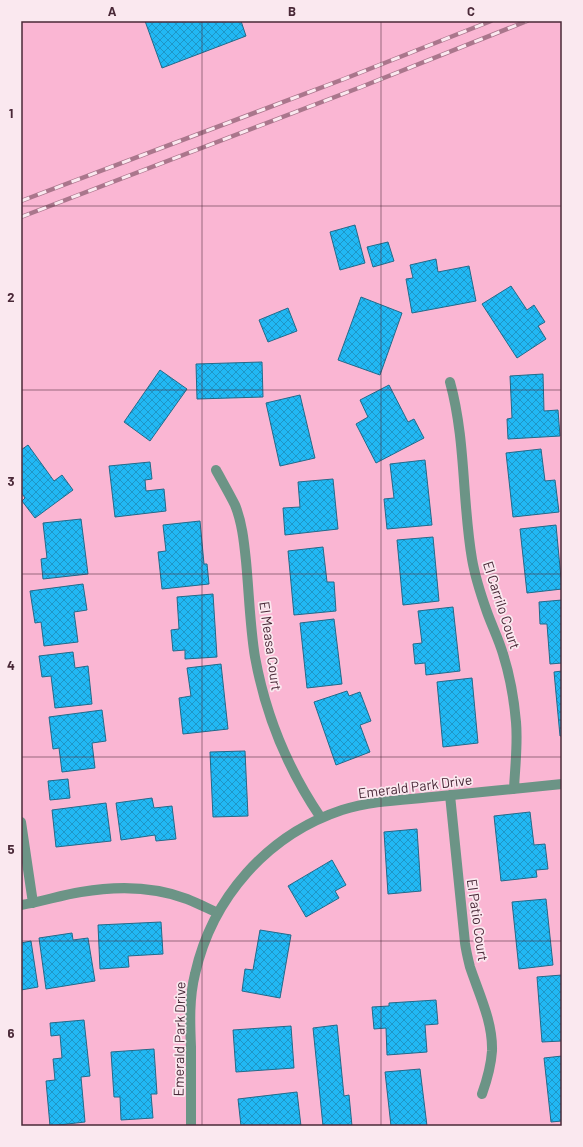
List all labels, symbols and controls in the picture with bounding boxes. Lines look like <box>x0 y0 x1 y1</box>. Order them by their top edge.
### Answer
text: A <box>108 3 117 19</box>
text: B <box>288 3 296 19</box>
text: C <box>467 3 475 19</box>
text: 1 <box>9 105 13 121</box>
text: 2 <box>7 289 15 305</box>
text: 3 <box>7 473 15 489</box>
street label: El Carrilo Court <box>480 559 524 651</box>
street label: El Measa Court <box>256 600 286 692</box>
text: 4 <box>7 657 15 673</box>
street label: Emerald Park Drive <box>357 771 473 801</box>
text: 5 <box>7 841 15 857</box>
street label: El Patio Court <box>464 878 492 962</box>
street label: Emerald Park Drive <box>169 981 189 1097</box>
text: 6 <box>8 1025 15 1041</box>

